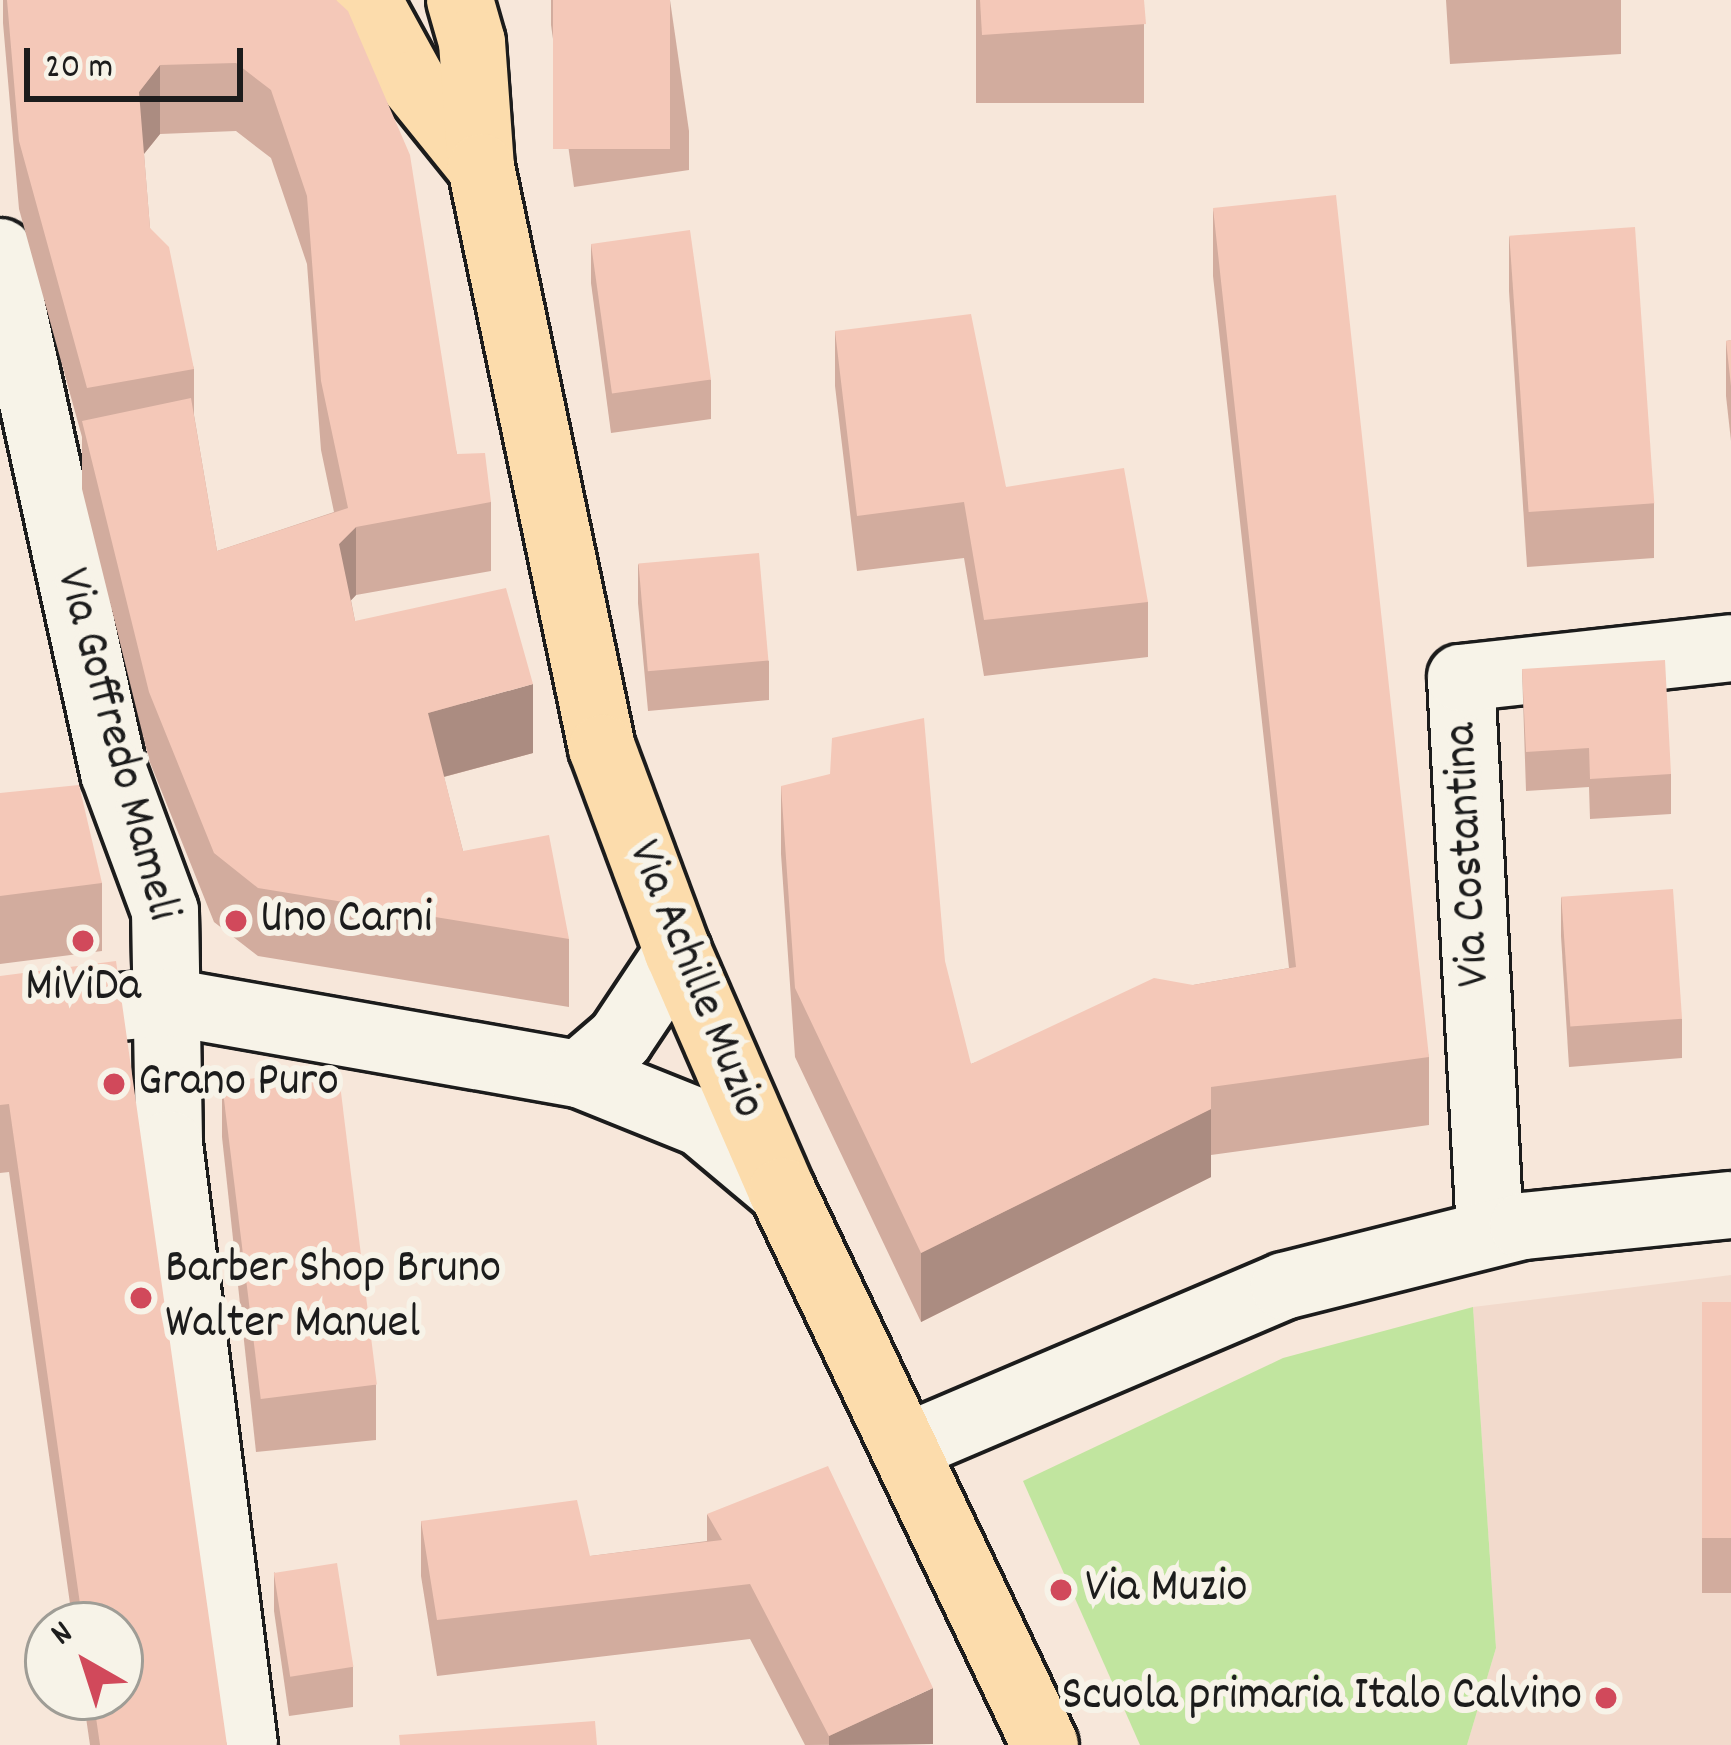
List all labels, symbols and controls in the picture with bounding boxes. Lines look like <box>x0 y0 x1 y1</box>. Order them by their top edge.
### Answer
scale bar <box>30 24 249 98</box>
text: 20 m <box>45 43 113 95</box>
street label: Via Goffredo Mameli <box>40 563 190 927</box>
street label: Via Costantina <box>1434 722 1506 988</box>
street label: Via Achille Muzio <box>612 833 776 1127</box>
place label: Uno Carni <box>260 892 433 950</box>
marker: Uno Carni <box>223 908 249 934</box>
marker: MiViDa <box>70 928 96 954</box>
place label: MiViDa <box>25 960 141 1018</box>
place label: Grano Puro <box>138 1055 339 1113</box>
marker: Grano Puro <box>101 1071 127 1097</box>
place label: Barber Shop Bruno Walter Manuel <box>165 1241 501 1354</box>
marker: Barber Shop Bruno Walter Manuel <box>128 1285 154 1311</box>
place label: Via Muzio <box>1085 1561 1248 1619</box>
marker: Via Muzio <box>1048 1577 1074 1603</box>
north arrow <box>24 1601 144 1721</box>
text: N <box>42 1612 84 1658</box>
place label: Scuola primaria Italo Calvino <box>1061 1669 1582 1727</box>
marker: Scuola primaria Italo Calvino <box>1593 1685 1619 1711</box>

